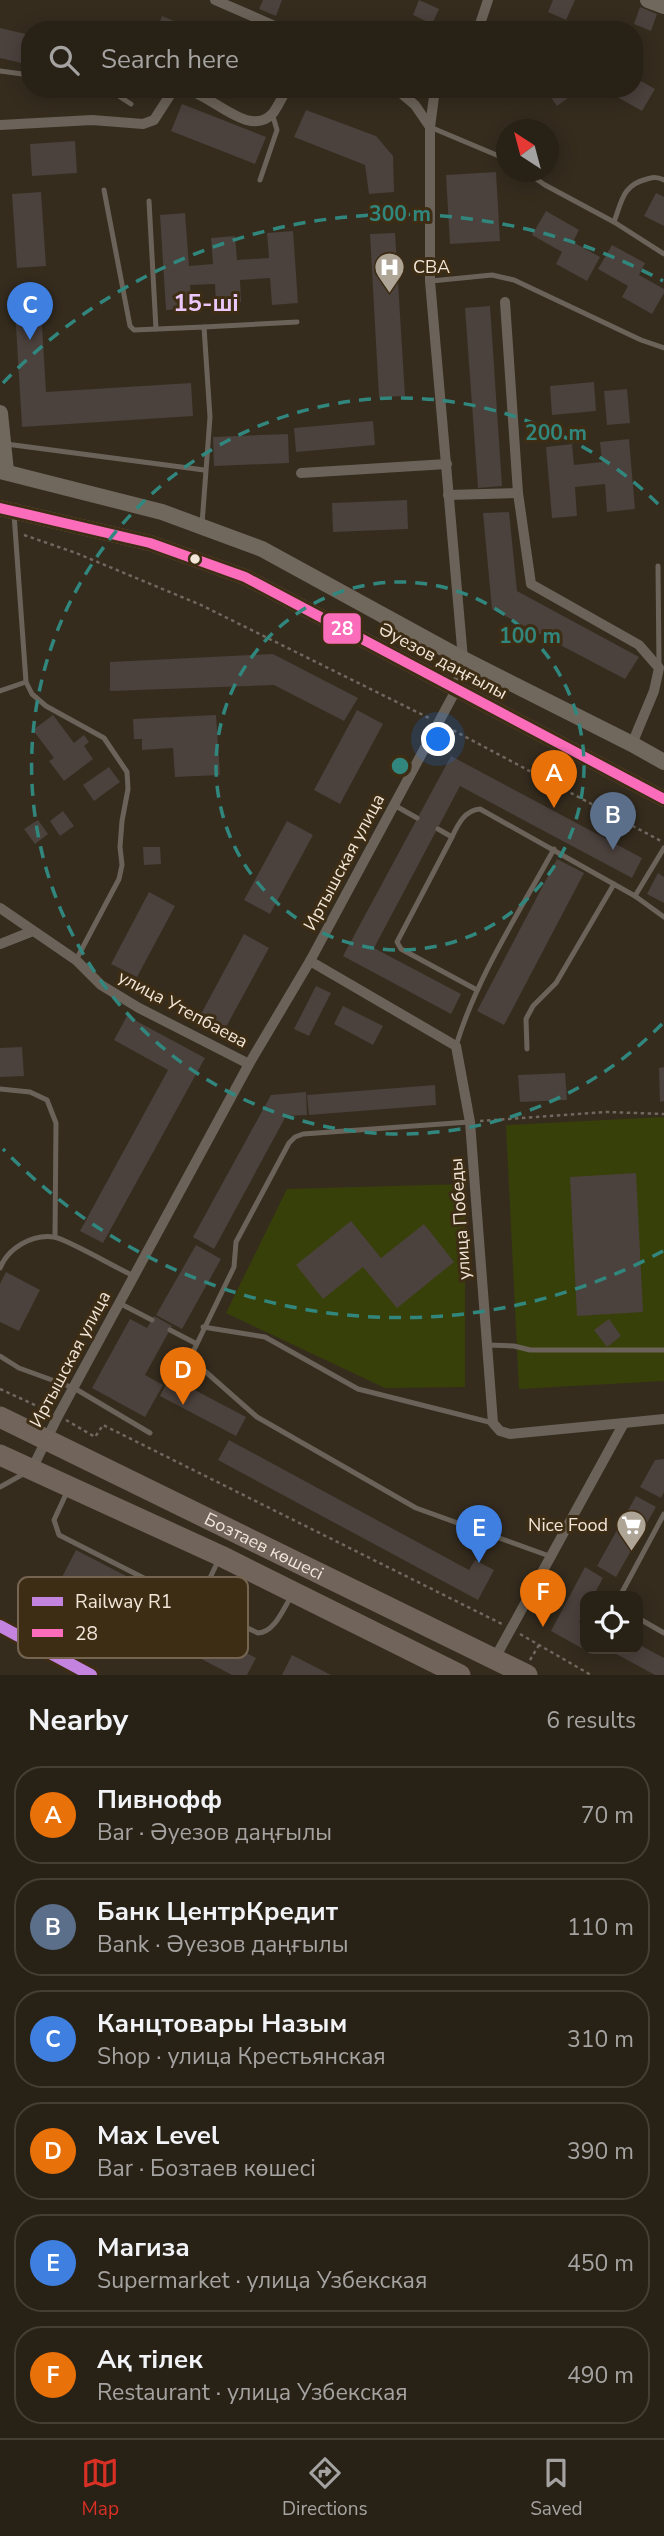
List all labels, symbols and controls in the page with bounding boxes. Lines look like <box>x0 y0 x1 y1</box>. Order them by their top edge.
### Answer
search box <box>21 21 643 98</box>
icon: search <box>45 41 83 79</box>
text: Search here <box>101 42 239 77</box>
north arrow <box>496 119 559 182</box>
text: 300 m <box>369 200 431 228</box>
hospital icon: СВА <box>373 250 407 294</box>
place label: СВА <box>413 255 450 279</box>
pin: C <box>7 282 53 340</box>
district label: 15-ші <box>173 287 239 319</box>
text: 200 m <box>525 419 587 447</box>
unlabelled marker <box>188 552 202 566</box>
line badge: 28 <box>322 612 362 645</box>
text: 28 <box>331 616 353 642</box>
street label: Әуезов даңғылы <box>374 617 512 705</box>
text: 100 m <box>499 622 561 650</box>
your location <box>421 722 455 756</box>
pin: A <box>531 750 577 808</box>
centre of rings <box>388 754 412 778</box>
street label: Иртышская улица <box>298 789 390 935</box>
pin: B <box>590 792 636 850</box>
street label: улица Утепбаева <box>114 965 252 1053</box>
street label: улица Победы <box>444 1157 476 1281</box>
street label: Иртышская улица <box>24 1286 116 1432</box>
pin: D <box>160 1347 206 1405</box>
pin: E <box>456 1505 502 1563</box>
street label: Бозтаев көшесі <box>200 1507 328 1586</box>
supermarket icon: Nice Food <box>614 1508 648 1552</box>
place label: Nice Food <box>528 1513 608 1537</box>
pin: F <box>520 1569 566 1627</box>
legend <box>18 1577 248 1658</box>
text: Railway R1 <box>75 1589 172 1615</box>
map controls <box>580 1591 643 1654</box>
button: locate <box>580 1591 643 1654</box>
text: 28 <box>75 1621 98 1647</box>
text: Nearby <box>28 1700 128 1741</box>
text: 6 results <box>546 1705 636 1736</box>
text: Пивнофф <box>97 1782 222 1817</box>
text: A <box>44 1800 62 1831</box>
text: 70 m <box>581 1800 634 1831</box>
text: Bar · Әуезов даңғылы <box>97 1817 332 1848</box>
text: Банк ЦентрКредит <box>97 1894 338 1929</box>
text: B <box>45 1912 61 1943</box>
text: 110 m <box>567 1912 634 1943</box>
text: Bank · Әуезов даңғылы <box>97 1929 348 1960</box>
text: Канцтовары Назым <box>97 2006 347 2041</box>
text: C <box>45 2024 61 2055</box>
text: 310 m <box>567 2024 634 2055</box>
text: Shop · улица Крестьянская <box>97 2041 386 2072</box>
text: Max Level <box>97 2118 219 2153</box>
text: D <box>44 2136 62 2167</box>
text: 390 m <box>567 2136 634 2167</box>
text: Bar · Бозтаев көшесі <box>97 2153 316 2184</box>
text: Магиза <box>97 2230 190 2265</box>
text: E <box>46 2248 60 2279</box>
text: 450 m <box>567 2248 634 2279</box>
text: Supermarket · улица Узбекская <box>97 2265 427 2296</box>
text: Ақ тілек <box>97 2342 203 2377</box>
text: F <box>47 2360 59 2391</box>
text: 490 m <box>567 2360 634 2391</box>
text: Restaurant · улица Узбекская <box>97 2377 408 2408</box>
tab: Map <box>81 2454 119 2522</box>
tab: Directions <box>282 2454 368 2522</box>
tab: Saved <box>530 2454 583 2522</box>

